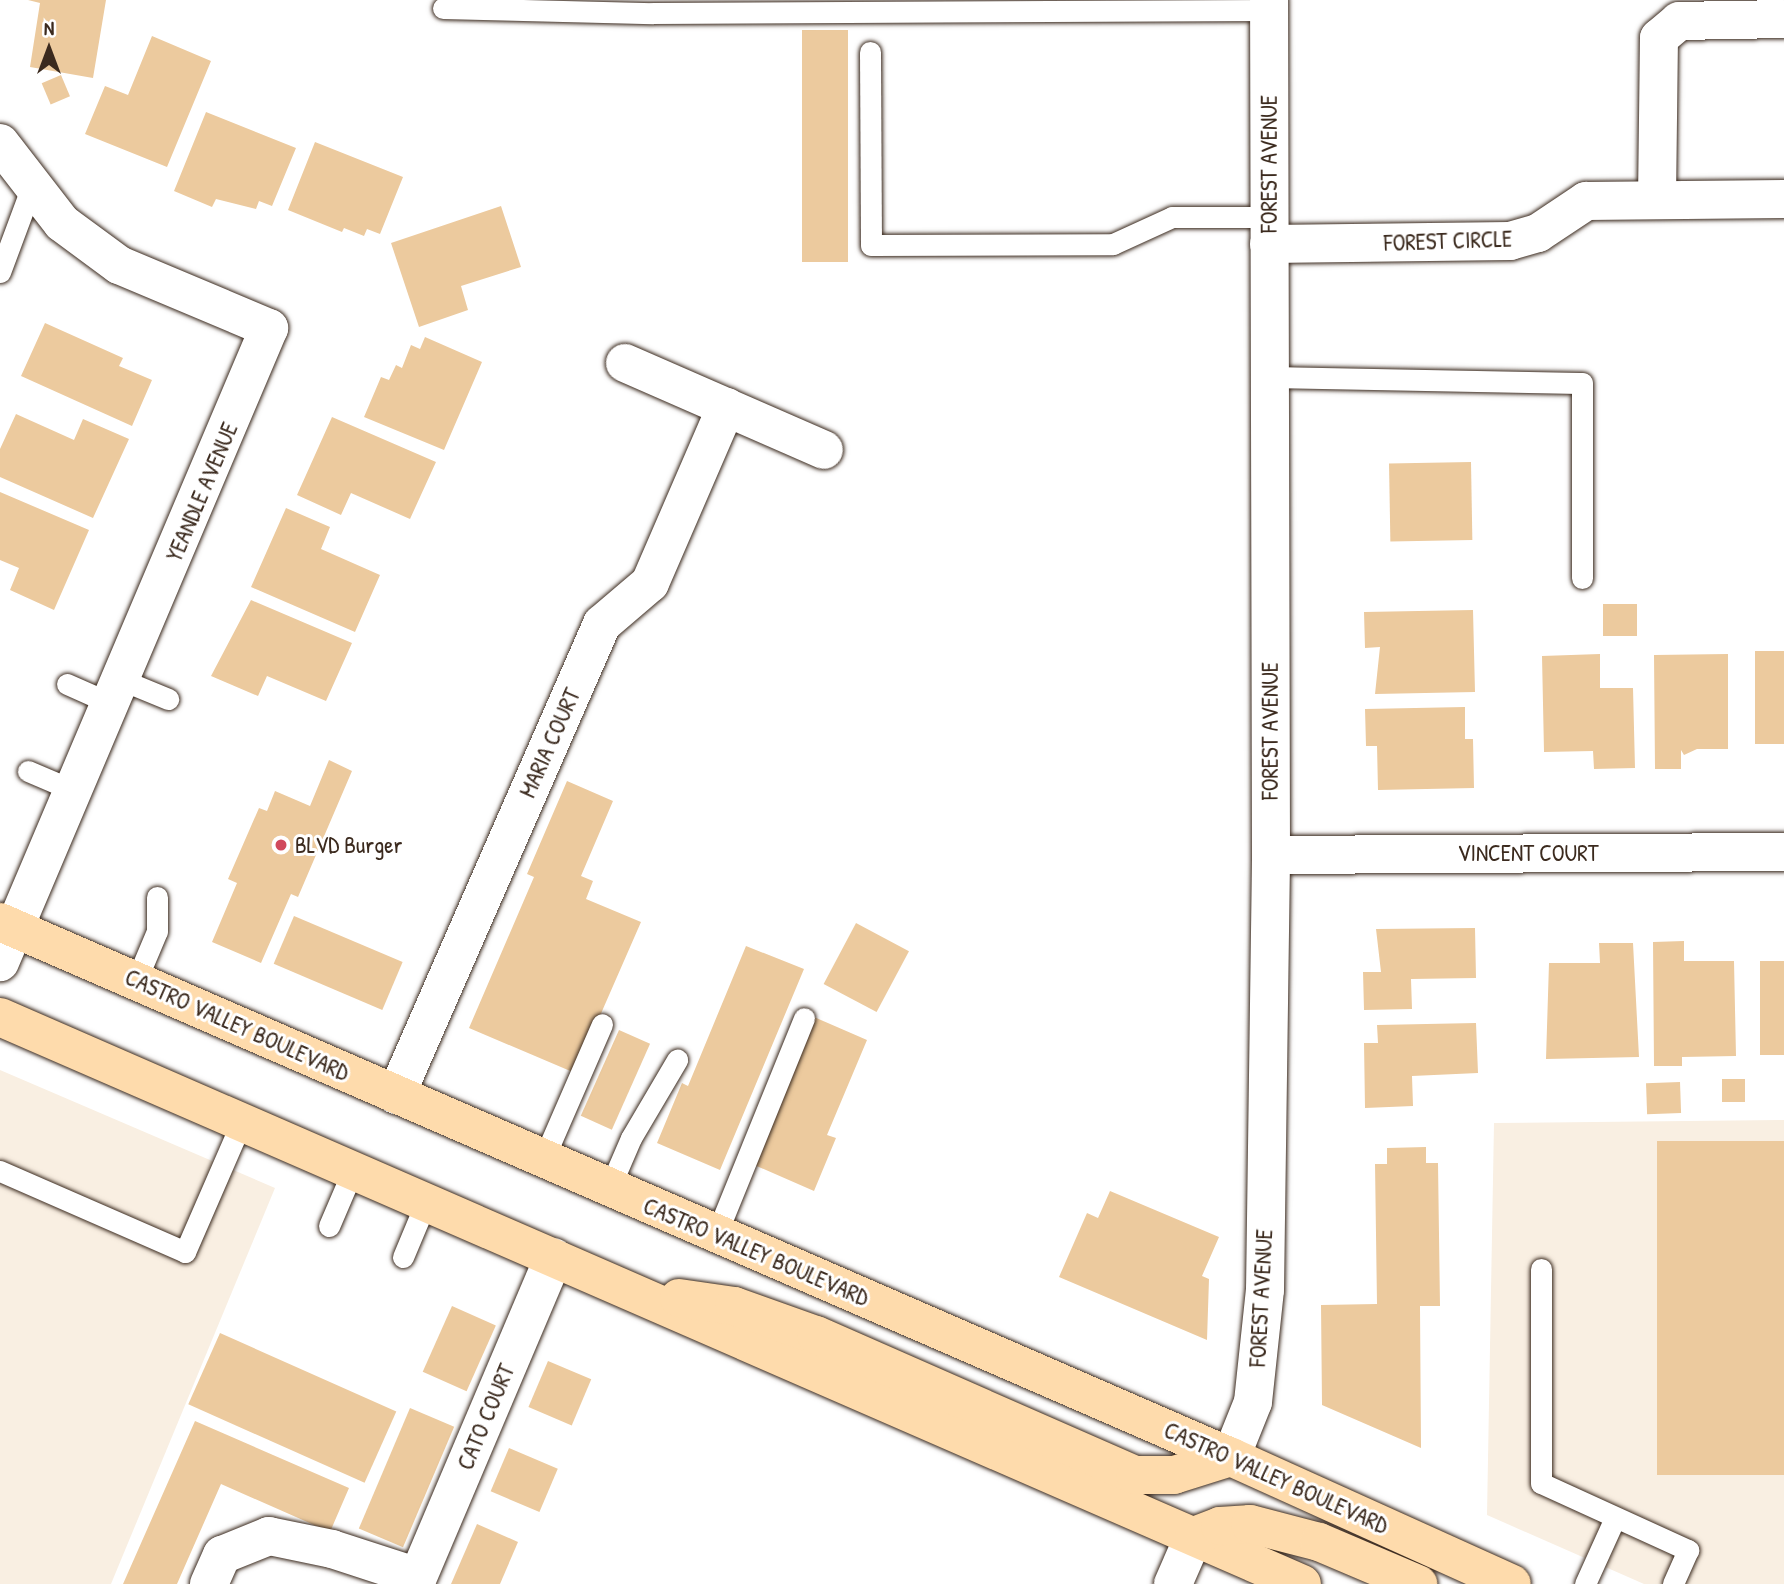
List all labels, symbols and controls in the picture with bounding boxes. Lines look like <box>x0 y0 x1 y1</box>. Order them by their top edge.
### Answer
north arrow <box>14 14 84 84</box>
text: N <box>44 15 54 41</box>
street label: FOREST AVENUE <box>1255 95 1283 233</box>
street label: FOREST CIRCLE <box>1383 225 1513 257</box>
street label: YEANDLE AVENUE <box>160 418 244 566</box>
street label: FOREST AVENUE <box>1256 662 1284 800</box>
street label: MARIA COURT <box>514 684 586 802</box>
place label: BLVD Burger <box>295 831 402 859</box>
marker: BLVD Burger <box>273 837 289 853</box>
street label: VINCENT COURT <box>1458 839 1598 867</box>
street label: CASTRO VALLEY BOULEVARD <box>121 963 353 1087</box>
street label: CASTRO VALLEY BOULEVARD <box>639 1192 873 1312</box>
street label: FOREST AVENUE <box>1244 1228 1278 1368</box>
street label: CATO COURT <box>451 1360 521 1474</box>
street label: CASTRO VALLEY BOULEVARD <box>1160 1416 1392 1540</box>

